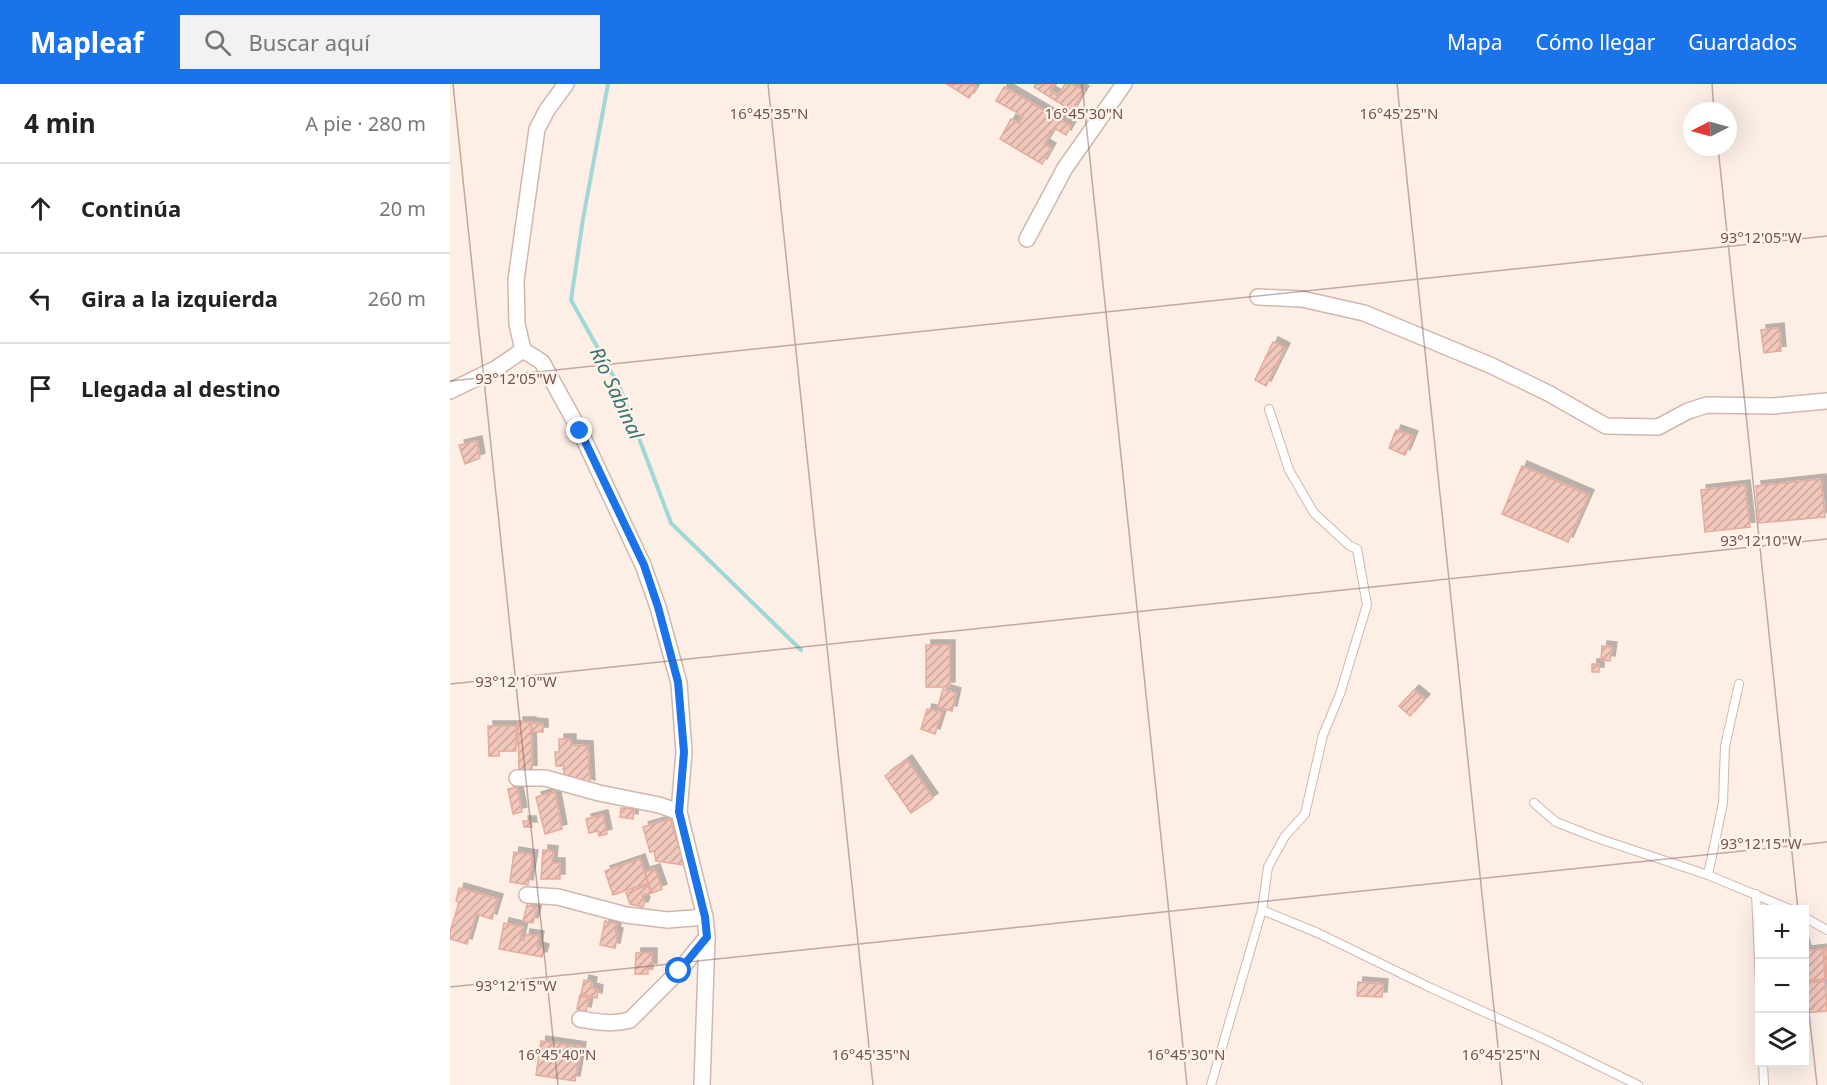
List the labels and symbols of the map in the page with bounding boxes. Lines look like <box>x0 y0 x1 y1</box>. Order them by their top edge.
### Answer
north arrow <box>1683 102 1737 156</box>
text: 16°45'35"N <box>730 103 808 123</box>
text: 16°45'30"N <box>1045 103 1123 123</box>
text: 16°45'25"N <box>1360 103 1438 123</box>
text: 93°12'05"W <box>1720 227 1802 247</box>
water label: Río Sabinal <box>584 342 651 444</box>
text: 93°12'05"W <box>475 368 557 388</box>
route end <box>566 417 592 443</box>
text: 93°12'10"W <box>1720 530 1802 550</box>
text: 93°12'10"W <box>475 671 557 691</box>
text: 93°12'15"W <box>1720 833 1802 853</box>
route start <box>665 957 691 983</box>
text: 93°12'15"W <box>475 975 557 995</box>
text: 16°45'40"N <box>518 1044 596 1064</box>
text: 16°45'35"N <box>832 1044 910 1064</box>
text: 16°45'30"N <box>1147 1044 1225 1064</box>
text: 16°45'25"N <box>1462 1044 1540 1064</box>

